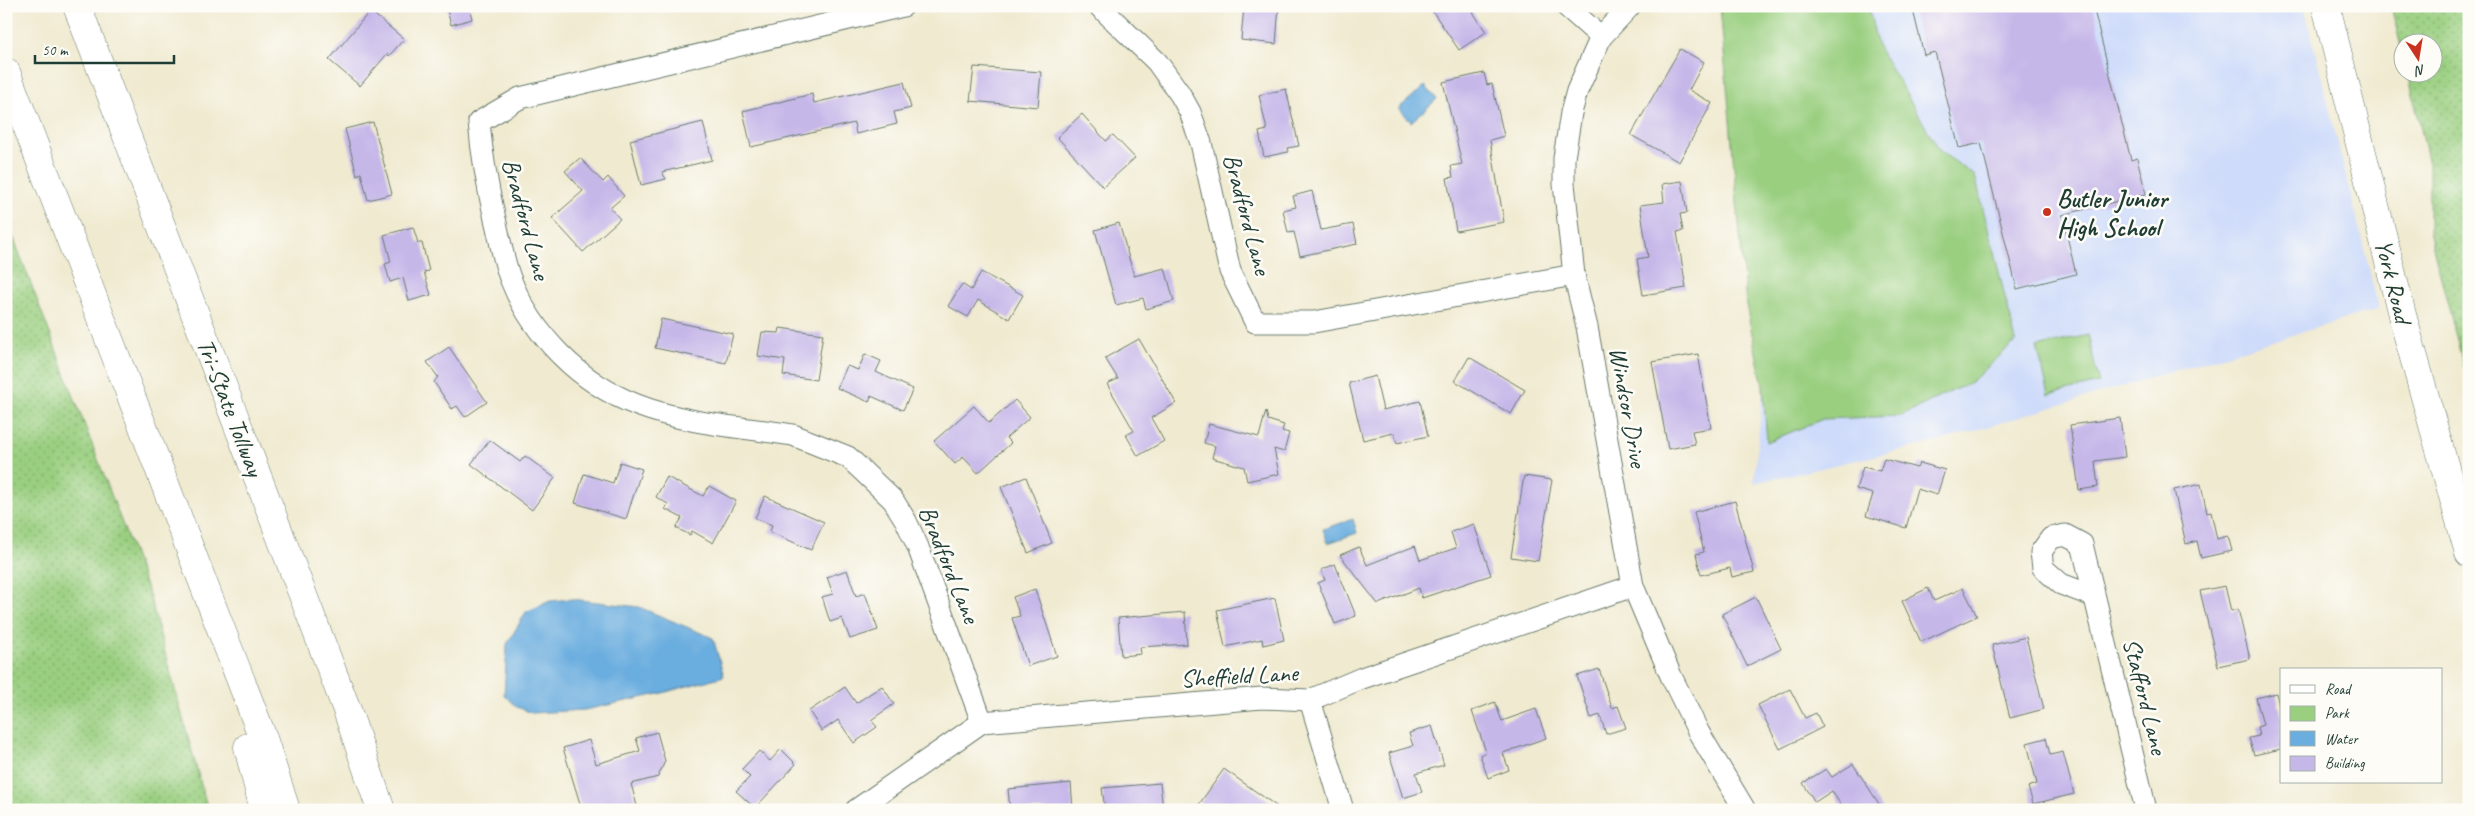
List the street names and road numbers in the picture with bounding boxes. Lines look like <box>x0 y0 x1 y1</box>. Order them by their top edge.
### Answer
street label: Bradford Lane <box>1216 150 1279 280</box>
street label: Bradford Lane <box>495 155 558 285</box>
street label: York Road <box>2367 236 2420 330</box>
street label: Tri-State Tollway <box>189 334 272 483</box>
street label: Windsor Drive <box>1602 345 1655 472</box>
street label: Bradford Lane <box>911 501 988 630</box>
street label: Stafford Lane <box>2115 635 2175 759</box>
street label: Sheffield Lane <box>1180 657 1300 695</box>

